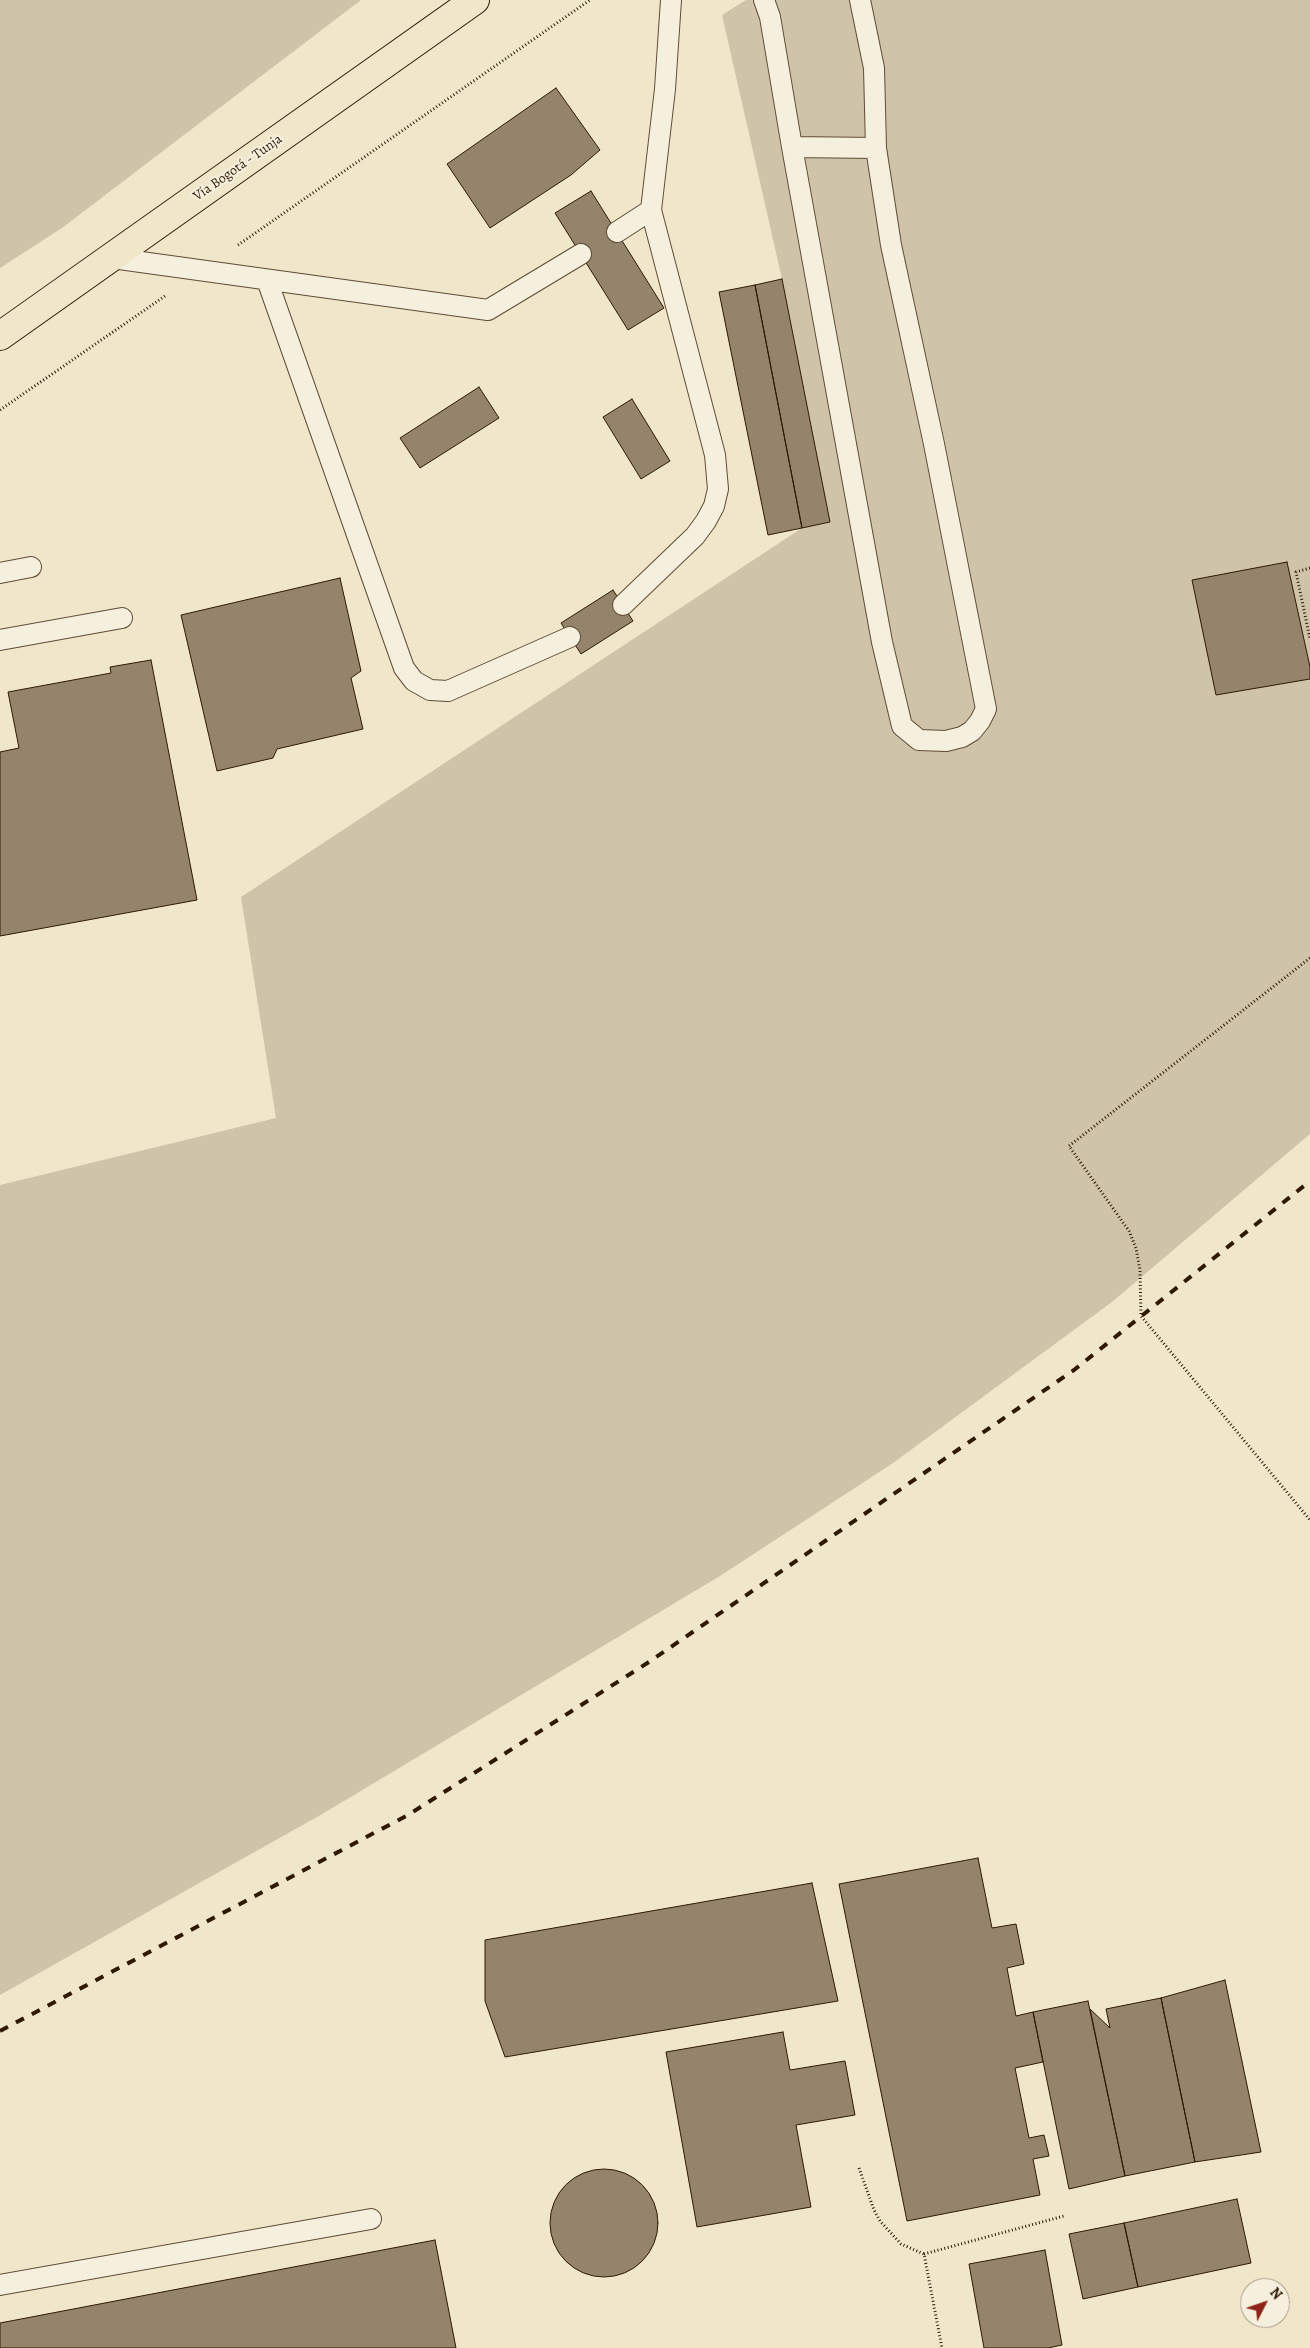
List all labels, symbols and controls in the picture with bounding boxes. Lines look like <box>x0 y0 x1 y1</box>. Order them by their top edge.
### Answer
street label: Vía Bogotá - Tunja <box>190 131 286 205</box>
north arrow <box>1240 2278 1290 2328</box>
text: N <box>1265 2283 1286 2304</box>

